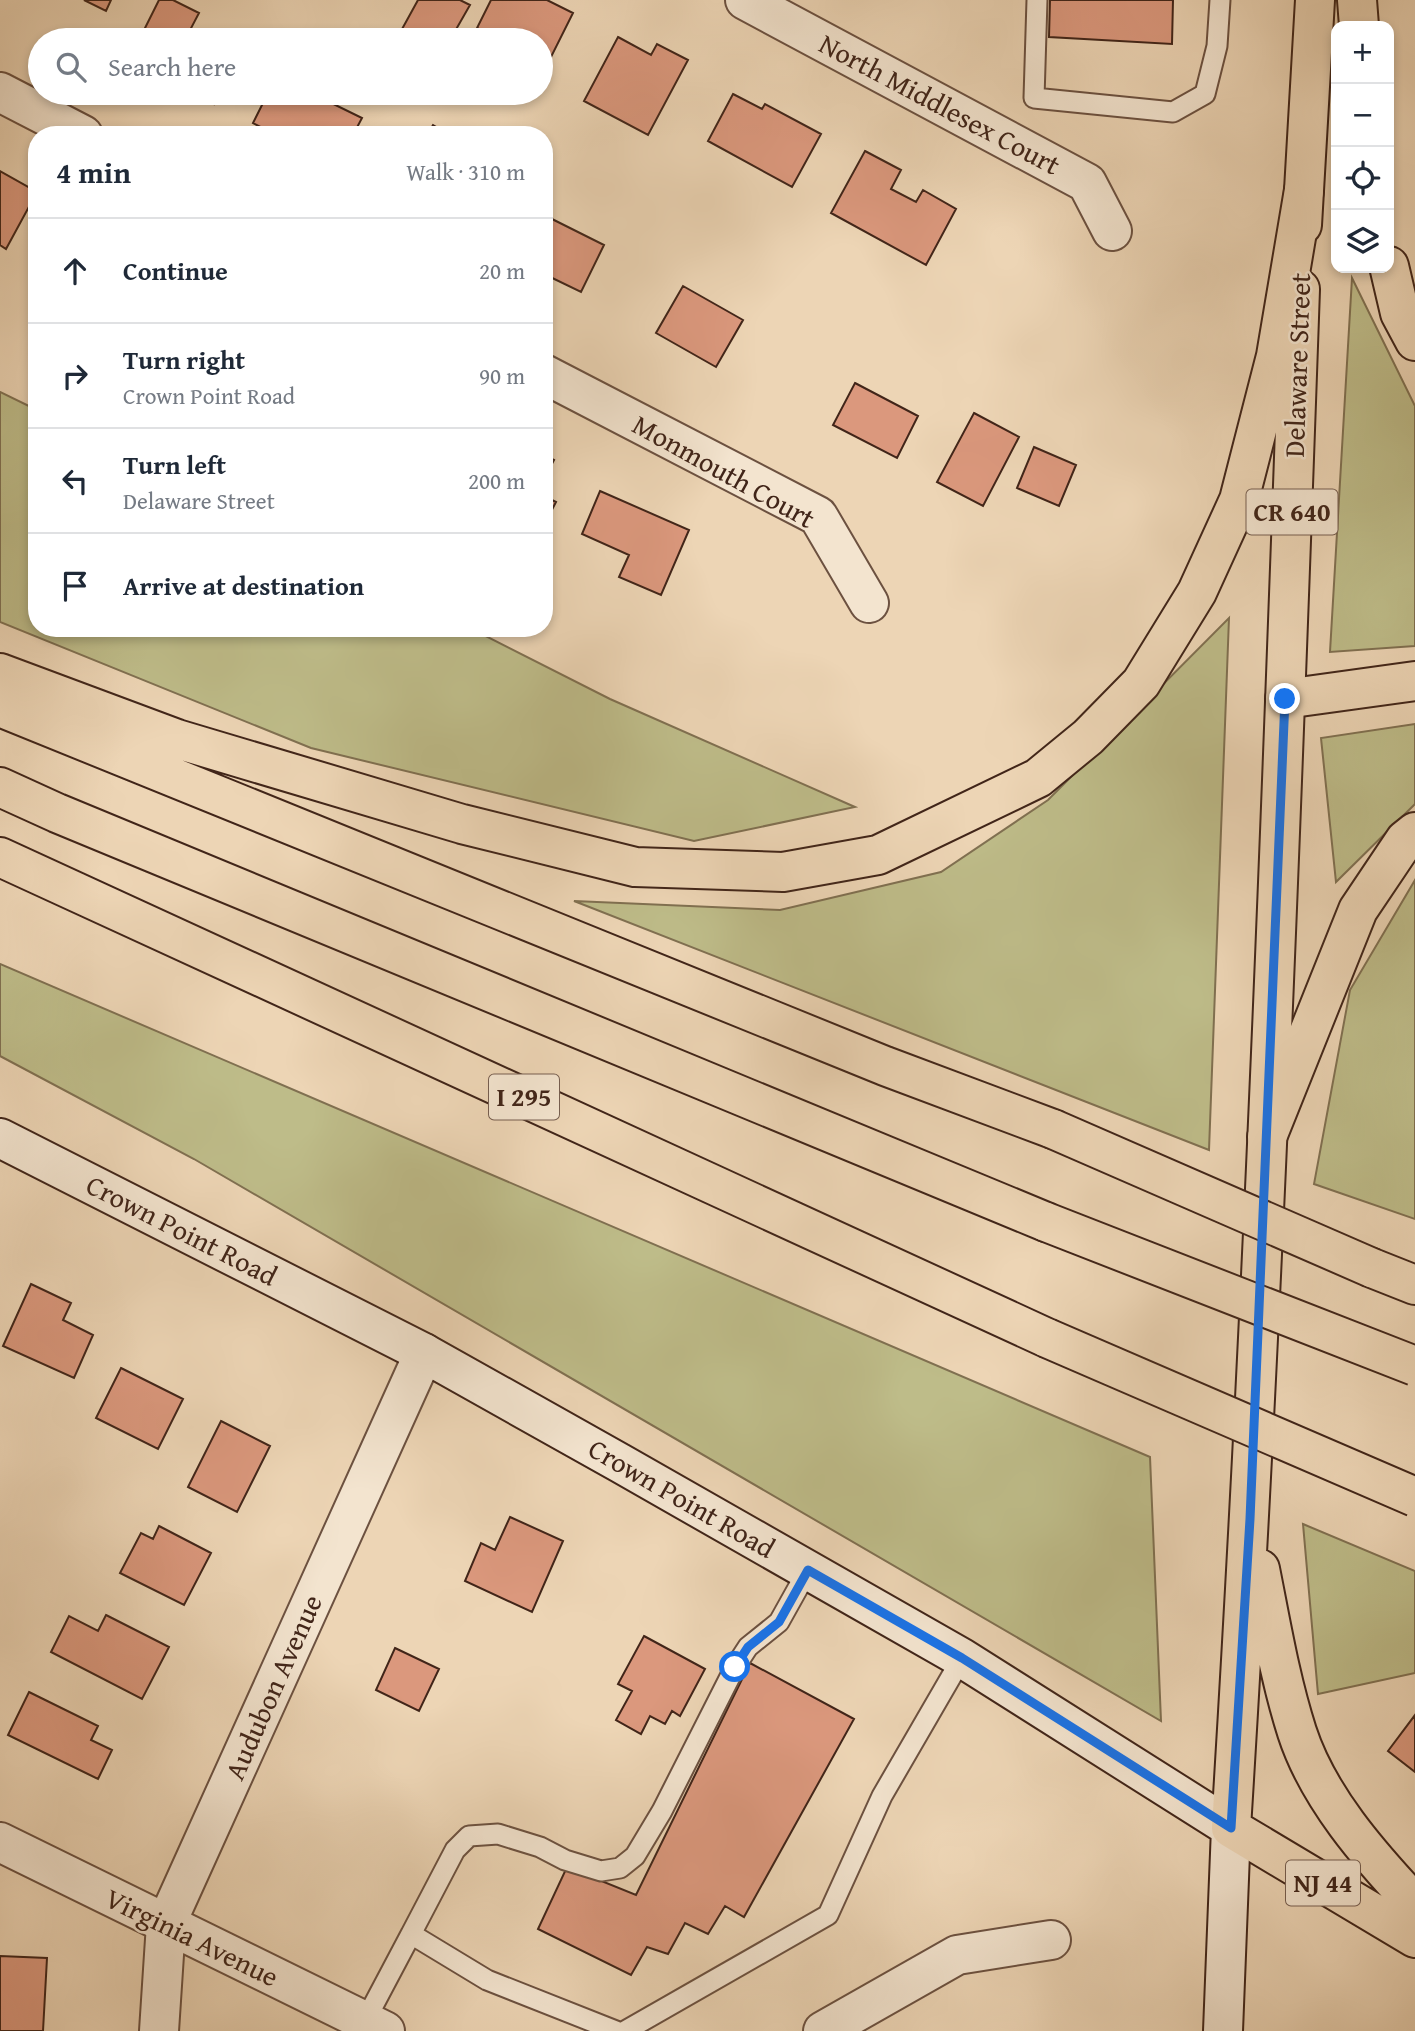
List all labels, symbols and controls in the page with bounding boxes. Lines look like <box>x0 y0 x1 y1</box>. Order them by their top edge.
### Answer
map controls <box>1331 21 1394 273</box>
button: + <box>1331 21 1394 84</box>
street label: North Middlesex Court <box>812 23 1068 185</box>
search box <box>28 28 553 105</box>
text: Search here <box>108 47 236 86</box>
icon: search <box>52 48 90 86</box>
button: − <box>1331 84 1394 147</box>
button: locate <box>1331 147 1394 210</box>
text: 4 min <box>56 150 131 194</box>
text: Walk · 310 m <box>406 155 525 188</box>
button: layers <box>1331 210 1394 273</box>
text: Continue <box>123 251 228 290</box>
icon: ahead <box>56 252 94 290</box>
text: 20 m <box>479 254 525 287</box>
street label: Delaware Street <box>1273 272 1320 458</box>
text: Turn right <box>123 340 245 379</box>
icon: right <box>56 357 94 395</box>
text: 90 m <box>479 359 525 392</box>
text: Crown Point Road <box>123 379 295 412</box>
street label: Monmouth Court <box>625 403 823 538</box>
text: Turn left <box>123 445 226 484</box>
icon: left <box>56 462 94 500</box>
text: 200 m <box>468 464 525 497</box>
text: Delaware Street <box>123 484 275 517</box>
road number: CR 640 <box>1246 490 1338 534</box>
text: Arrive at destination <box>123 566 364 605</box>
icon: arrive <box>56 567 94 605</box>
route end <box>1269 683 1300 714</box>
road number: I 295 <box>489 1074 559 1120</box>
street label: Crown Point Road <box>80 1164 285 1295</box>
street label: Crown Point Road <box>581 1427 783 1568</box>
street label: Audubon Avenue <box>213 1588 332 1786</box>
route start <box>719 1651 750 1682</box>
road number: NJ 44 <box>1286 1860 1360 1906</box>
street label: Virginia Avenue <box>98 1877 286 1996</box>

